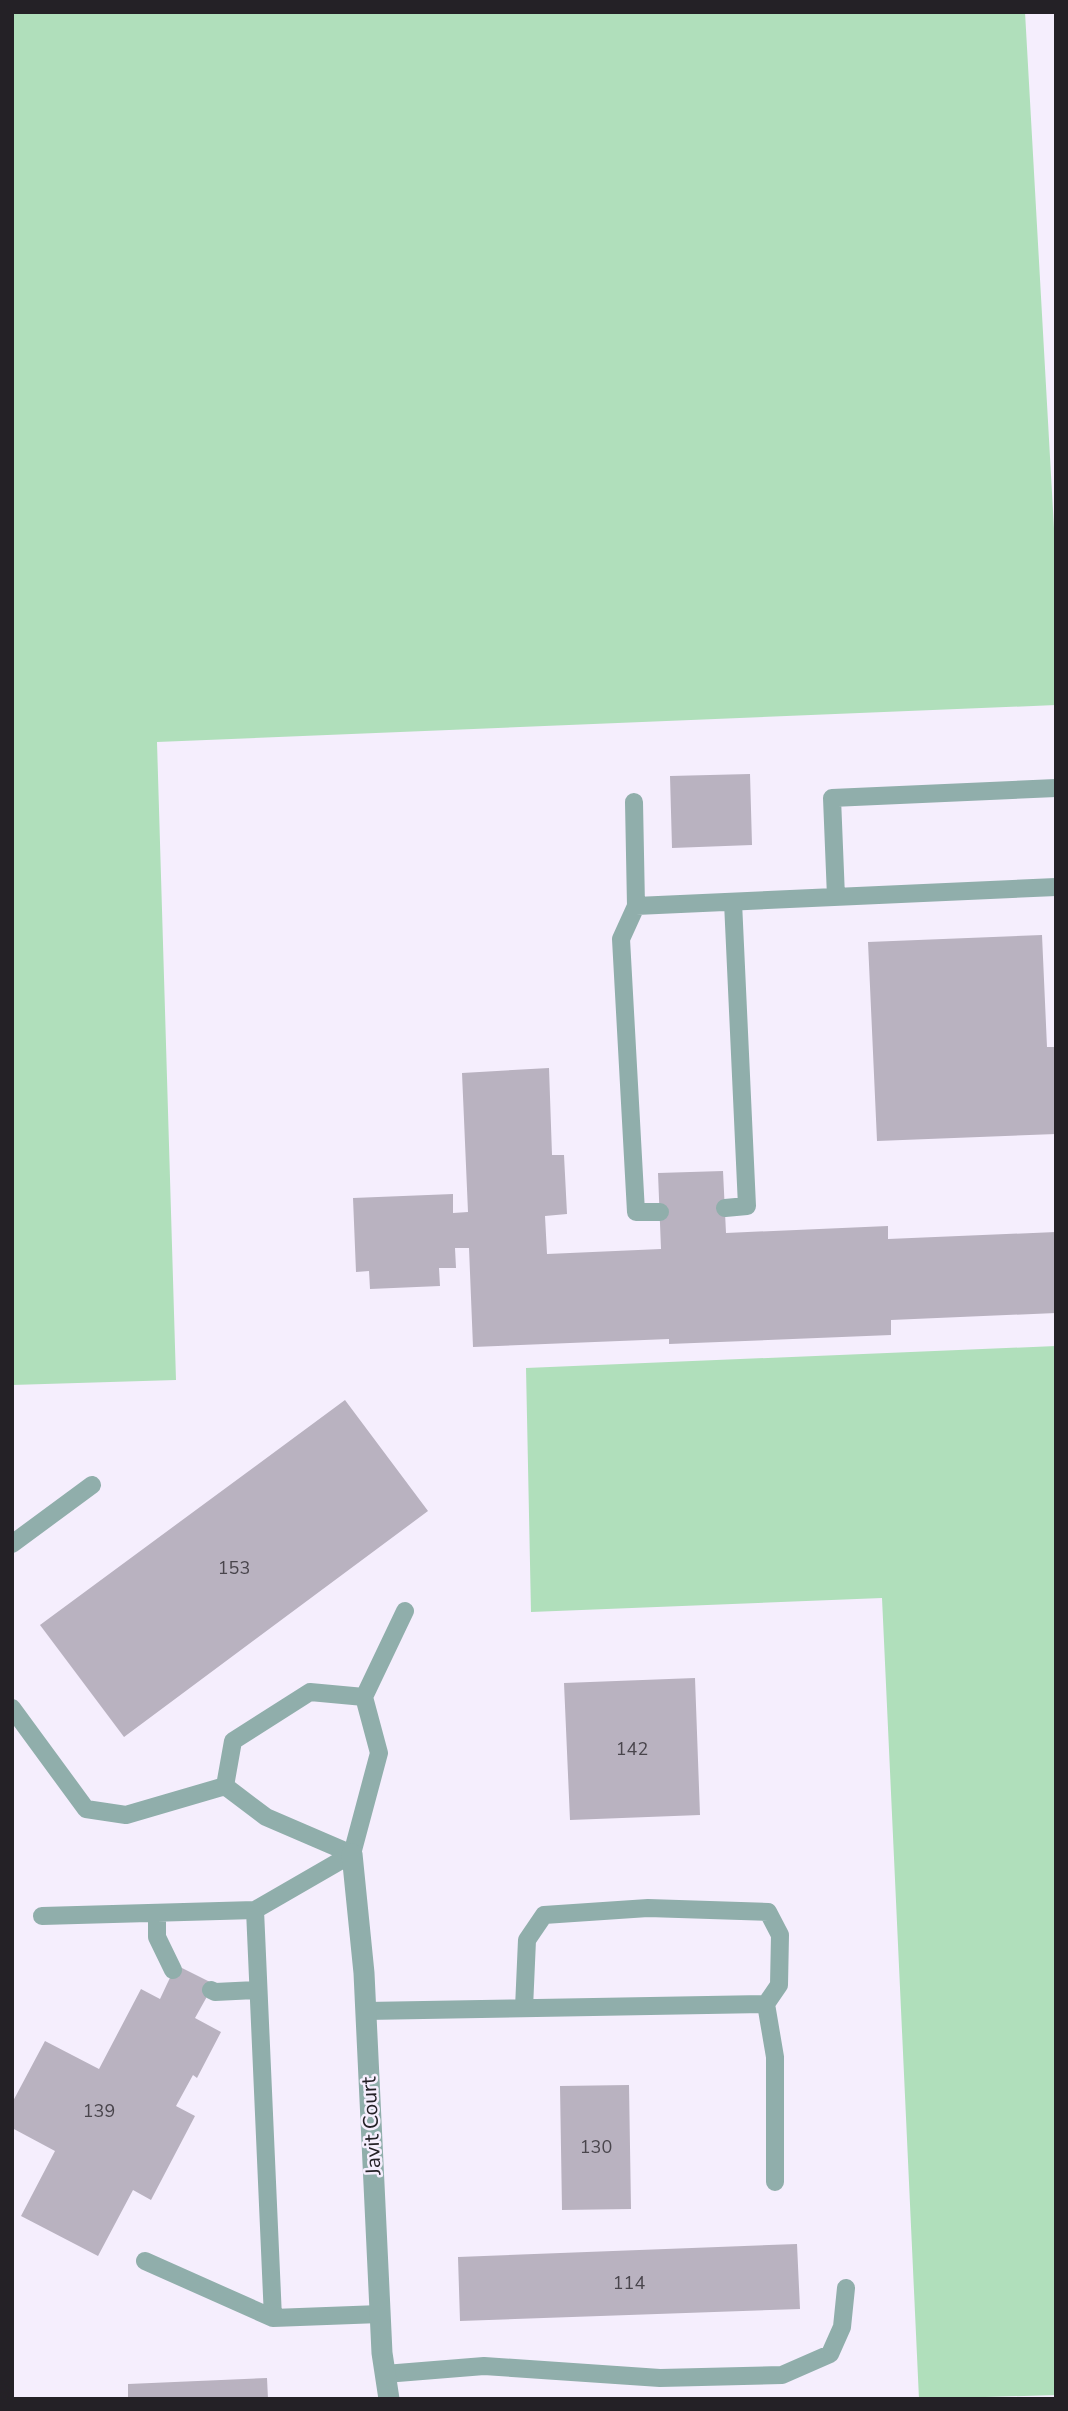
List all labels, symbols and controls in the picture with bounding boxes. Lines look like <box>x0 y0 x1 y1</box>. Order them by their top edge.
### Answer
house number: 153 <box>218 1556 250 1580</box>
house number: 142 <box>616 1737 648 1761</box>
street label: Javit Court <box>354 2075 388 2177</box>
house number: 139 <box>83 2099 115 2123</box>
house number: 130 <box>580 2135 612 2159</box>
house number: 114 <box>613 2271 645 2295</box>

